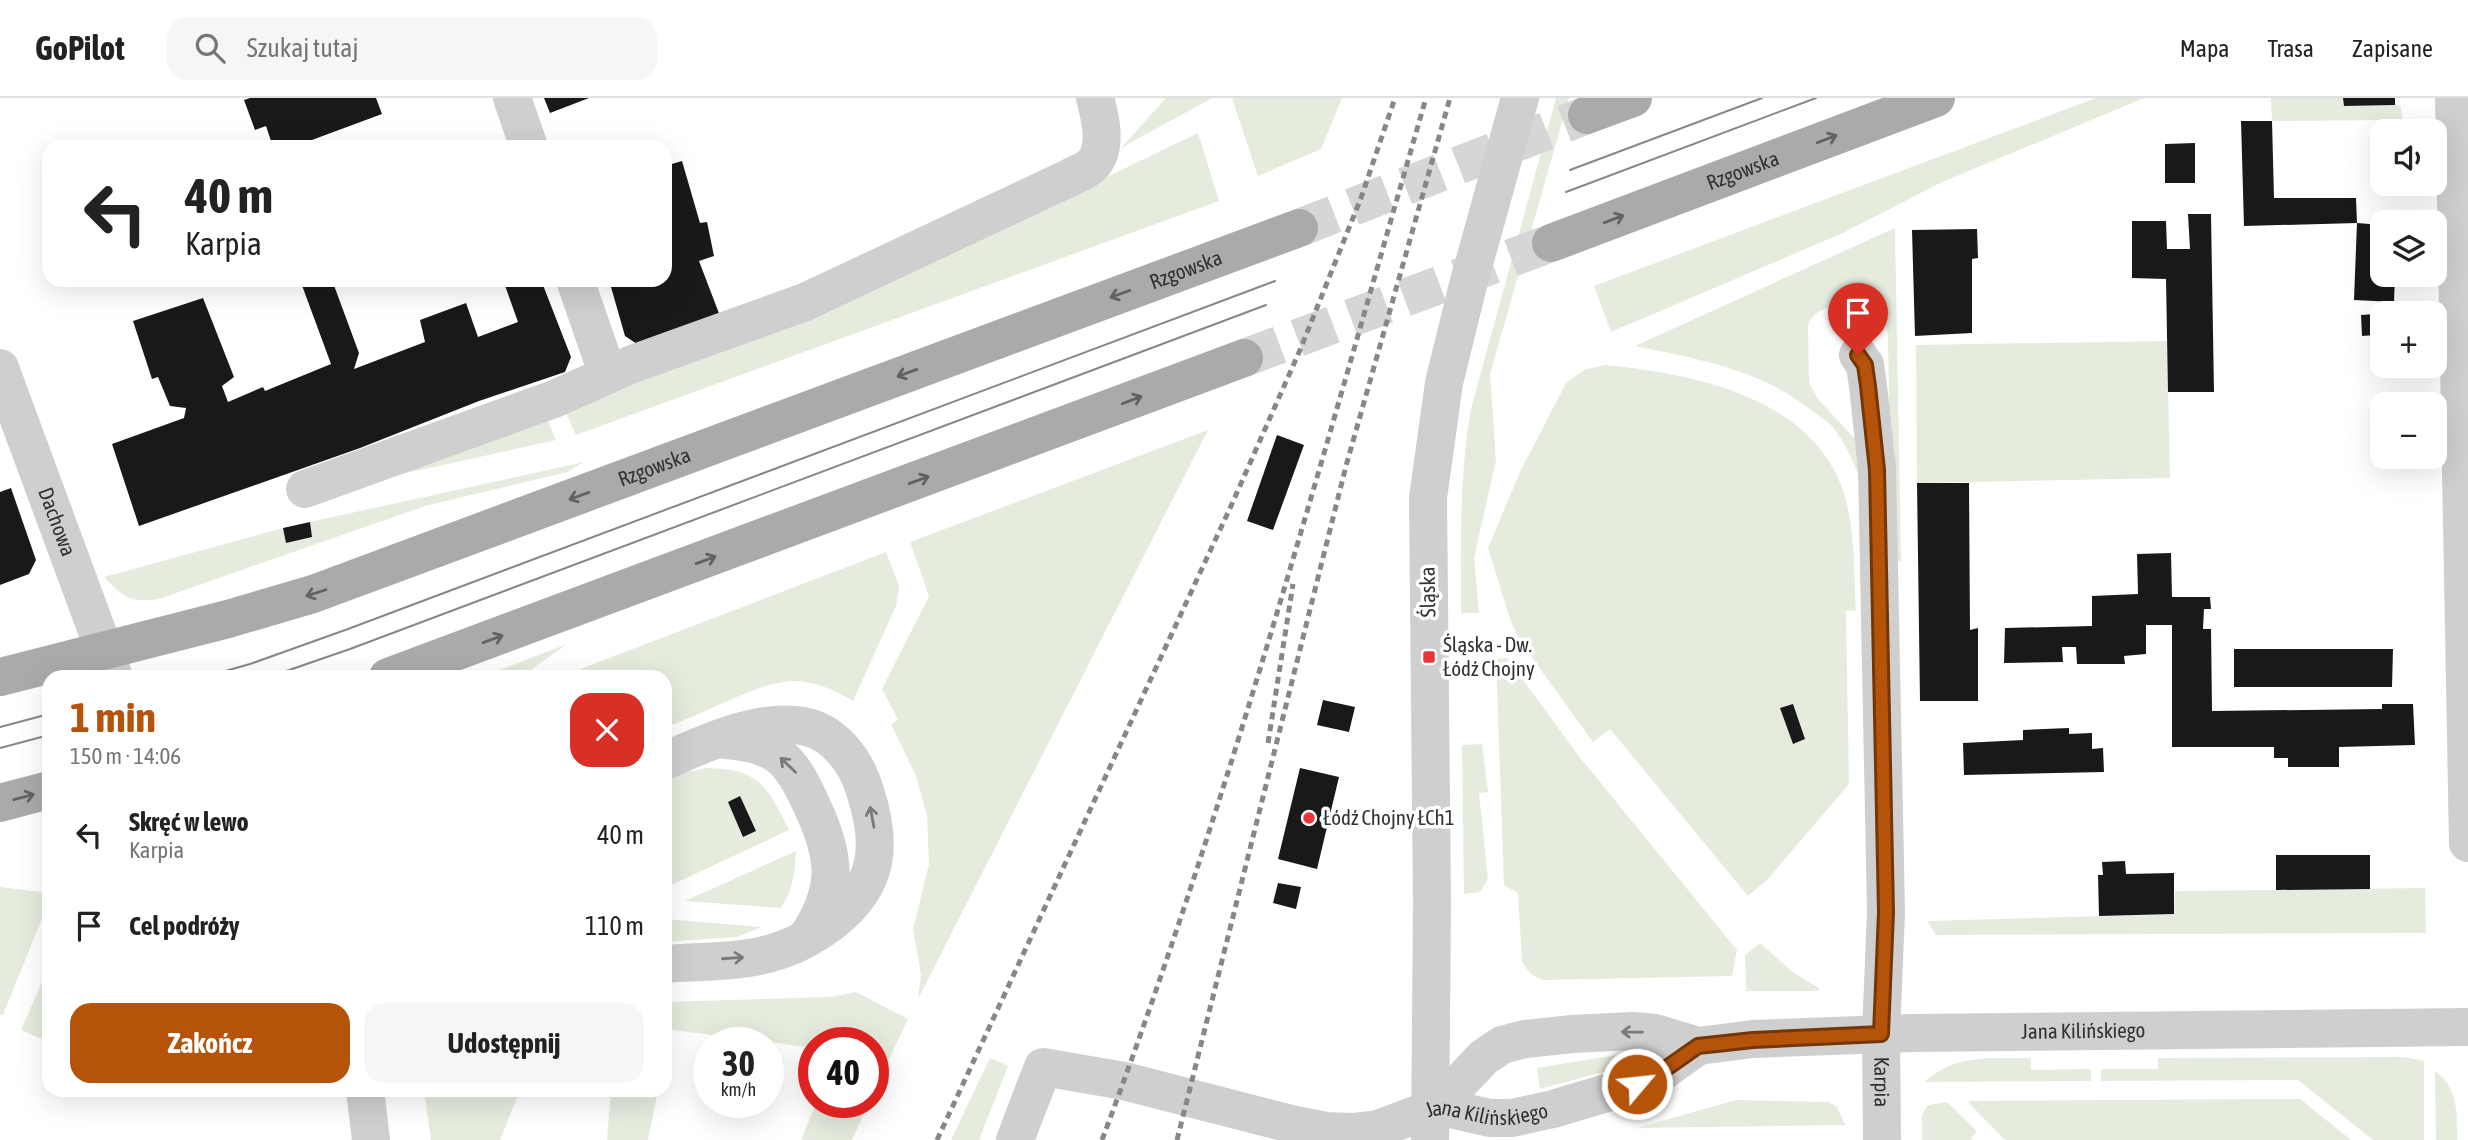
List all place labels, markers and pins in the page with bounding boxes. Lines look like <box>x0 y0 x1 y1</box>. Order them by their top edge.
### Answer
pin <box>1828 283 1888 355</box>
place label: Śląska - Dw. Łódź Chojny <box>1443 632 1535 680</box>
marker: Śląska - Dw. Łódź Chojny <box>1421 649 1437 665</box>
place label: Łódź Chojny ŁCh1 <box>1323 805 1455 829</box>
marker: Łódź Chojny ŁCh1 <box>1301 810 1317 826</box>

